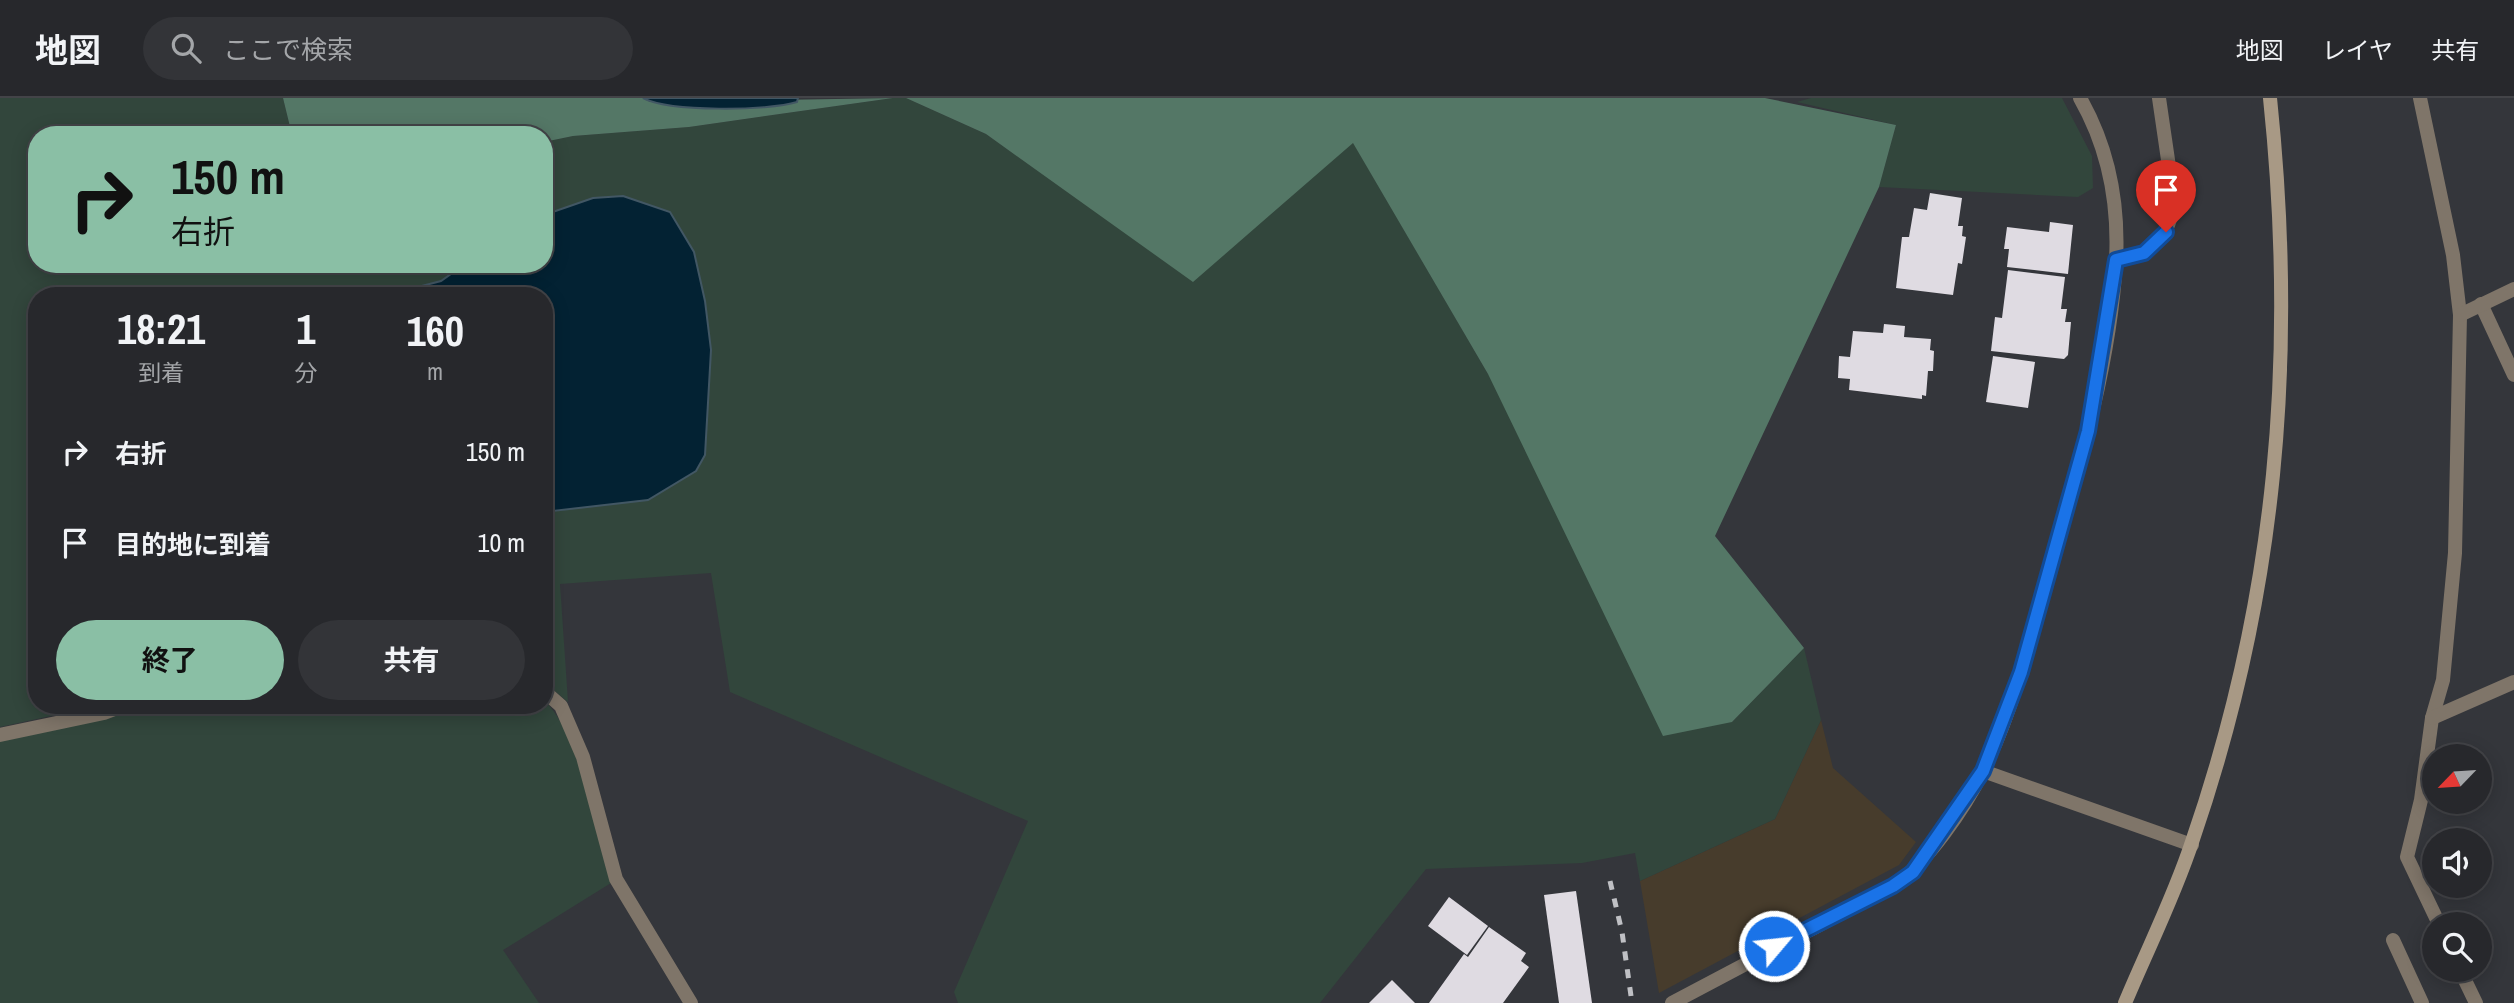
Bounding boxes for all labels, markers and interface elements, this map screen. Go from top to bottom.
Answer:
search box [143,17,633,80]
text: 地図 [35,28,101,72]
icon: search [167,29,205,67]
text: ここで検索 [223,32,353,67]
text: 地図 [2236,34,2284,66]
text: レイヤ [2322,34,2393,66]
text: 共有 [2431,34,2479,66]
text: 150 m [171,143,285,209]
icon: right [56,154,147,245]
pin [2136,160,2196,232]
icon: arrive [2147,171,2185,209]
text: 右折 [171,210,235,253]
text: 18:21 [117,301,205,357]
text: 1 [296,301,315,357]
text: 160 [406,303,464,359]
text: m [427,356,443,387]
text: 到着 [138,357,184,388]
text: 分 [294,357,317,388]
icon: right [56,433,94,471]
text: 150 m [466,434,525,469]
text: 右折 [115,436,167,471]
icon: arrive [56,524,94,562]
text: 10 m [478,525,525,560]
text: 目的地に到着 [115,527,271,562]
button: 終了 [56,620,284,700]
button: 共有 [298,620,525,700]
north arrow [2422,744,2492,814]
map controls [2422,744,2492,982]
button: sound [2422,828,2492,898]
position arrow [1737,909,1811,983]
button: search [2422,912,2492,982]

